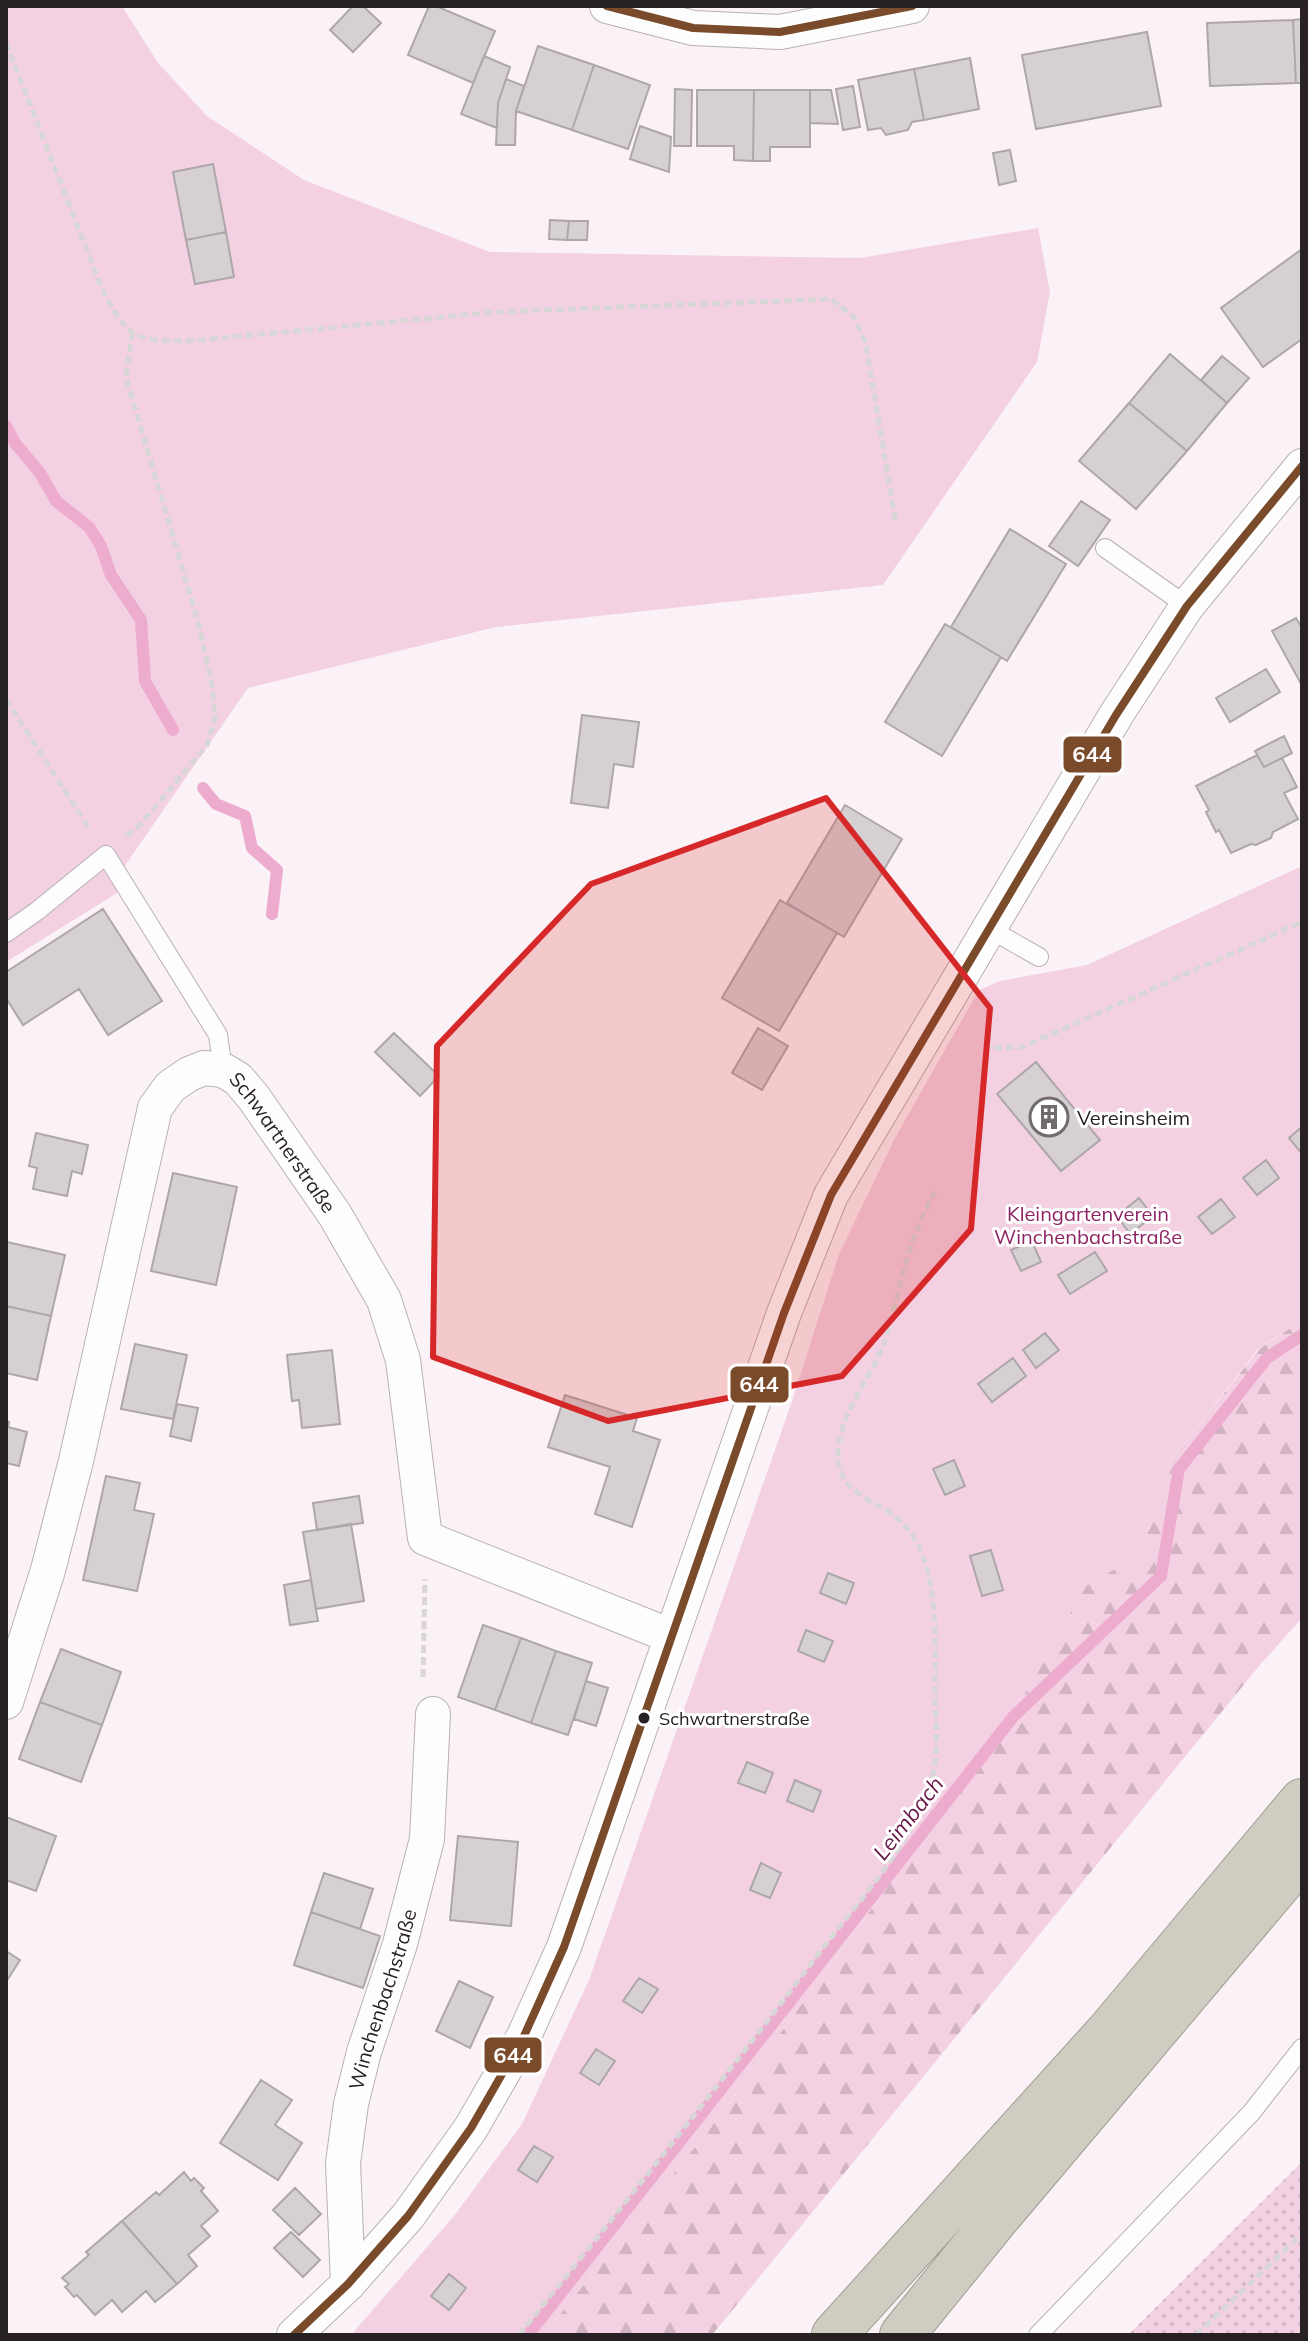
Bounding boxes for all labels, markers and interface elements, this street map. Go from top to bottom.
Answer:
line badge: 644 [1062,735,1123,774]
text: 644 [1072,740,1112,768]
street label: Schwartnerstraße [225,1066,342,1217]
building icon: Vereinsheim [1028,1096,1070,1138]
place label: Vereinsheim [1077,1105,1190,1130]
park label: Kleingartenverein Winchenbachstraße [994,1201,1182,1249]
line badge: 644 [729,1365,790,1404]
text: 644 [739,1370,779,1398]
place label: Schwartnerstraße [659,1707,810,1730]
marker: Schwartnerstraße [636,1710,652,1726]
water label: Leimbach [867,1771,949,1865]
street label: Winchenbachstraße [343,1906,421,2092]
line badge: 644 [483,2036,543,2074]
text: 644 [493,2041,533,2069]

